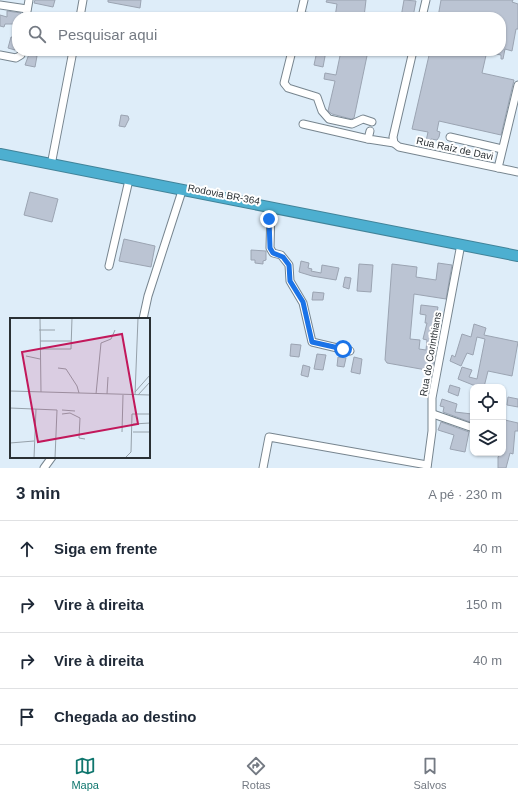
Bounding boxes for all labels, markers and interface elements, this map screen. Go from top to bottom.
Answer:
search box [12,12,506,56]
icon: search [26,23,48,45]
text: Pesquisar aqui [58,26,157,43]
street label: Rua Raíz de Davi [415,135,494,162]
street label: Rodovia BR-364 [187,182,261,207]
route end [260,210,278,228]
street label: Rua do Corinthians [418,311,443,397]
inset map [10,318,150,458]
route start [334,340,352,358]
map controls [470,384,506,456]
button: locate [470,384,506,420]
button: layers [470,420,506,456]
text: 3 min [16,484,60,503]
text: A pé · 230 m [428,487,502,502]
icon: ahead [16,538,38,560]
text: Siga em frente [54,540,157,557]
text: 40 m [473,541,502,556]
icon: right [16,594,38,616]
text: Vire à direita [54,596,144,613]
text: 150 m [466,597,502,612]
icon: right [16,650,38,672]
text: Vire à direita [54,652,144,669]
text: 40 m [473,653,502,668]
icon: arrive [16,706,38,728]
text: Chegada ao destino [54,708,197,725]
tab: Mapa [71,755,99,791]
tab: Rotas [242,755,271,791]
tab: Salvos [414,755,447,791]

